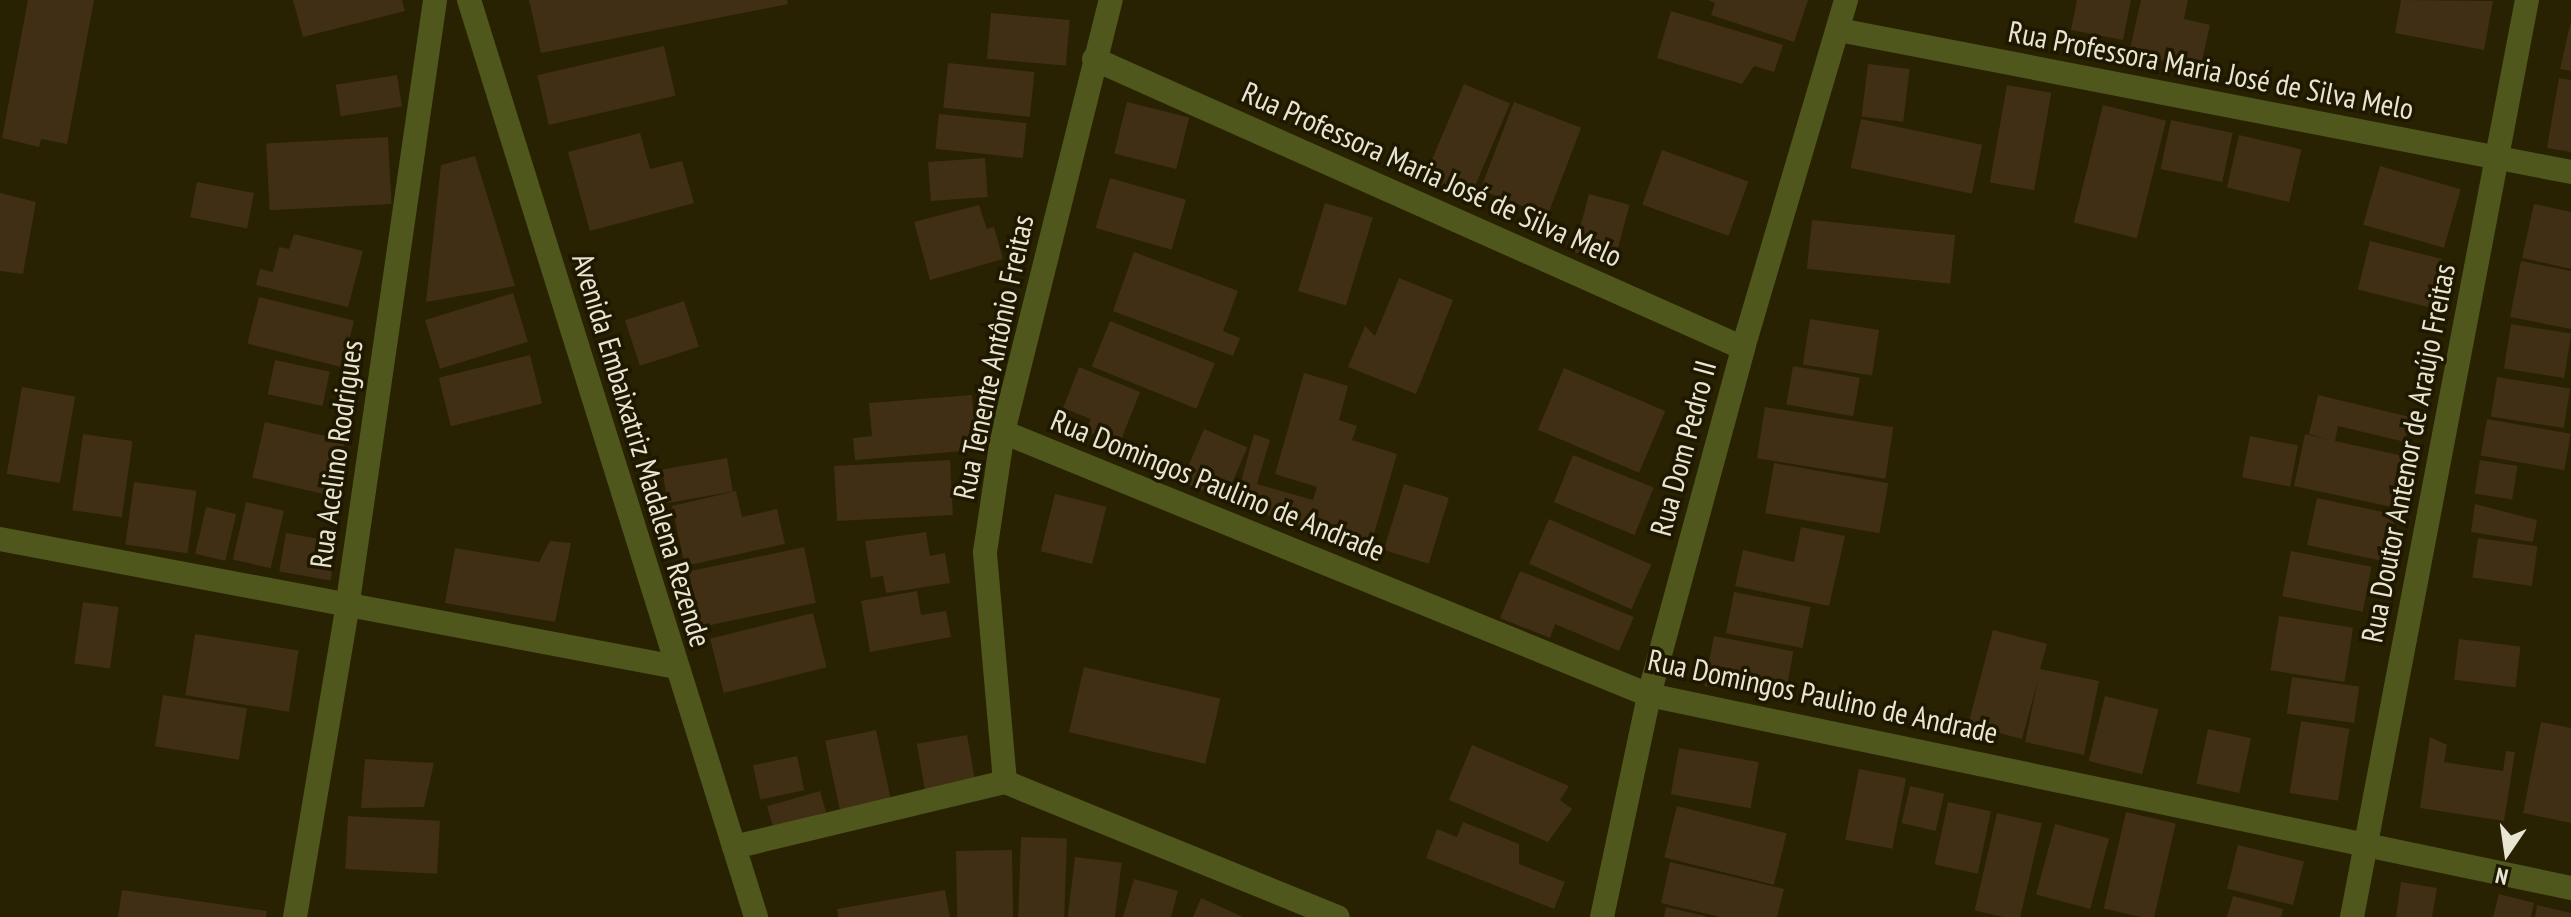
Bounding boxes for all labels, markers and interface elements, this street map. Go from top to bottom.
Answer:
street label: Rua Professora Maria José de Silva Melo [2005,13,2417,127]
street label: Rua Professora Maria José de Silva Melo [1237,74,1627,274]
street label: Rua Tenente Antônio Freitas [945,211,1041,503]
street label: Avenida Embaixatriz Madalena Rezende [565,248,719,652]
street label: Rua Doutor Antenor de Araújo Freitas [2353,260,2463,646]
street label: Rua Acelino Rodrigues [302,337,370,571]
street label: Rua Dom Pedro II [1642,356,1724,540]
street label: Rua Domingos Paulino de Andrade [1046,401,1390,569]
street label: Rua Domingos Paulino de Andrade [1644,641,2002,751]
north arrow [2467,813,2547,893]
text: N [2493,861,2511,891]

